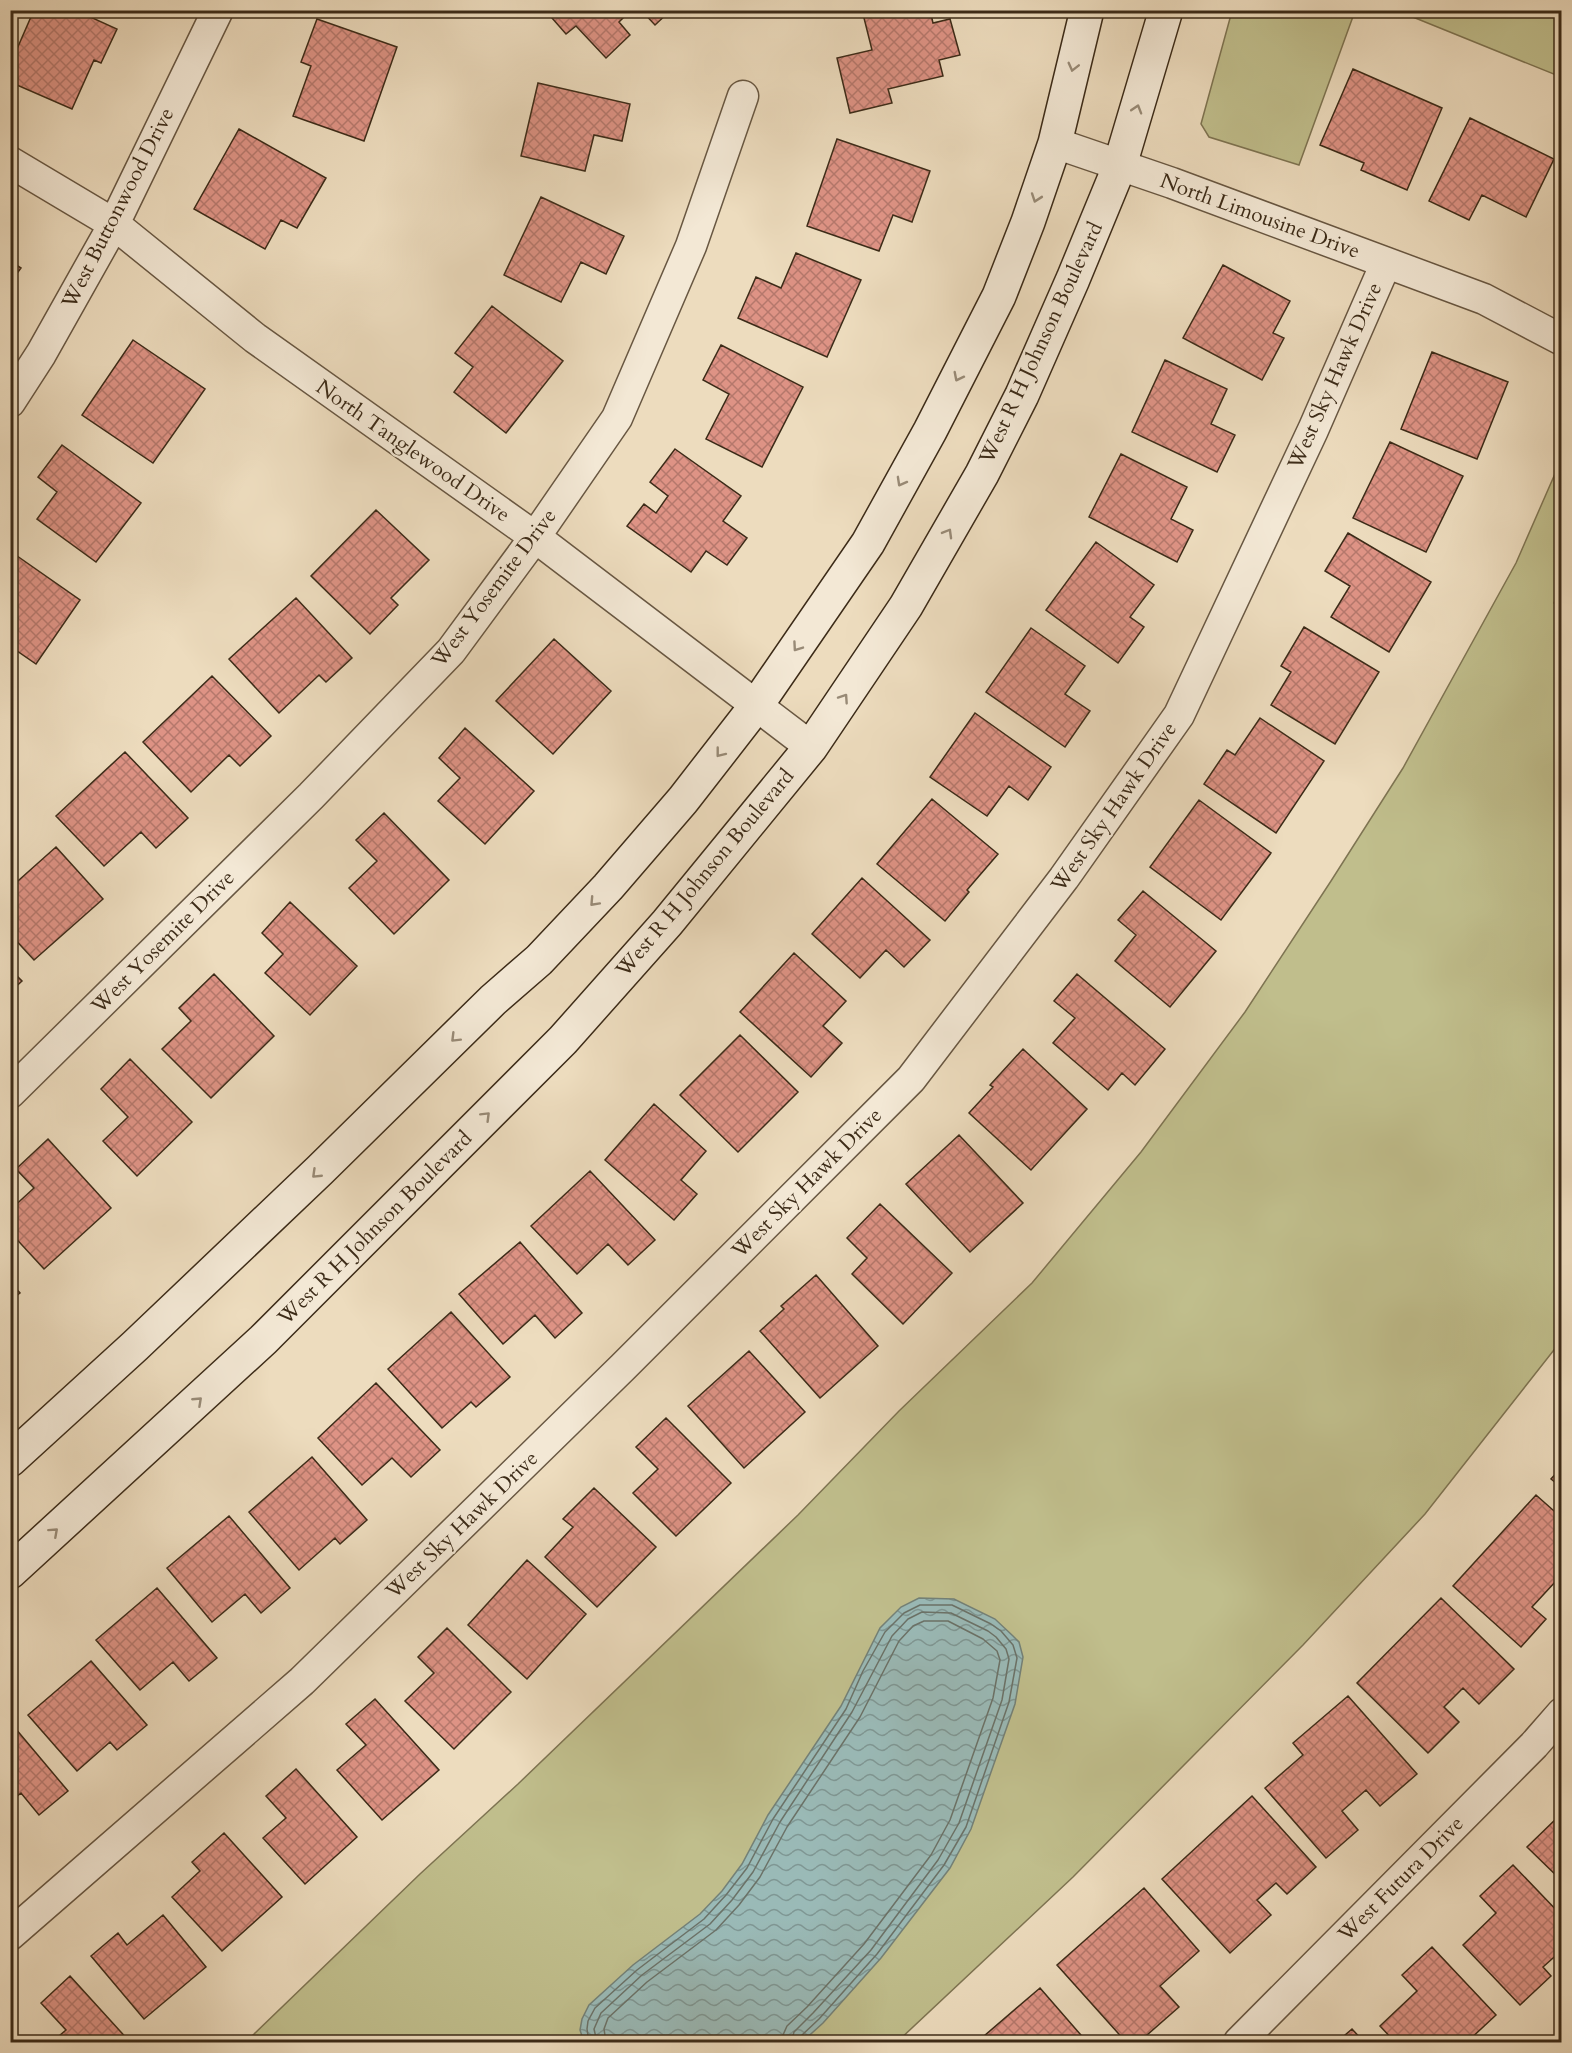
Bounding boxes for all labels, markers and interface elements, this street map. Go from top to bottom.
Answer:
one-way arrow [1068,62,1081,72]
street label: West Buttonwood Drive [54,103,181,314]
one-way arrow [1130,104,1142,115]
street label: North Limousine Drive [1156,166,1364,266]
one-way arrow [1030,192,1043,203]
street label: West R H Johnson Boulevard [972,217,1110,470]
street label: West Sky Hawk Drive [1280,278,1389,475]
one-way arrow [953,370,965,381]
street label: North Tanglewood Drive [310,373,516,529]
one-way arrow [897,476,908,487]
street label: West Yosemite Drive [424,503,563,674]
one-way arrow [940,529,952,539]
one-way arrow [793,641,804,652]
one-way arrow [837,694,848,705]
street label: West Sky Hawk Drive [1044,716,1184,899]
one-way arrow [716,746,727,757]
street label: West R H Johnson Boulevard [608,763,801,984]
street label: West Yosemite Drive [84,864,241,1021]
one-way arrow [591,894,602,905]
one-way arrow [451,1030,462,1041]
street label: West Sky Hawk Drive [725,1101,889,1265]
one-way arrow [479,1113,490,1123]
street label: West R H Johnson Boulevard [271,1124,479,1332]
one-way arrow [312,1167,322,1178]
one-way arrow [191,1397,201,1408]
street label: West Sky Hawk Drive [379,1445,545,1606]
one-way arrow [47,1528,57,1539]
street label: West Futura Drive [1331,1810,1470,1949]

